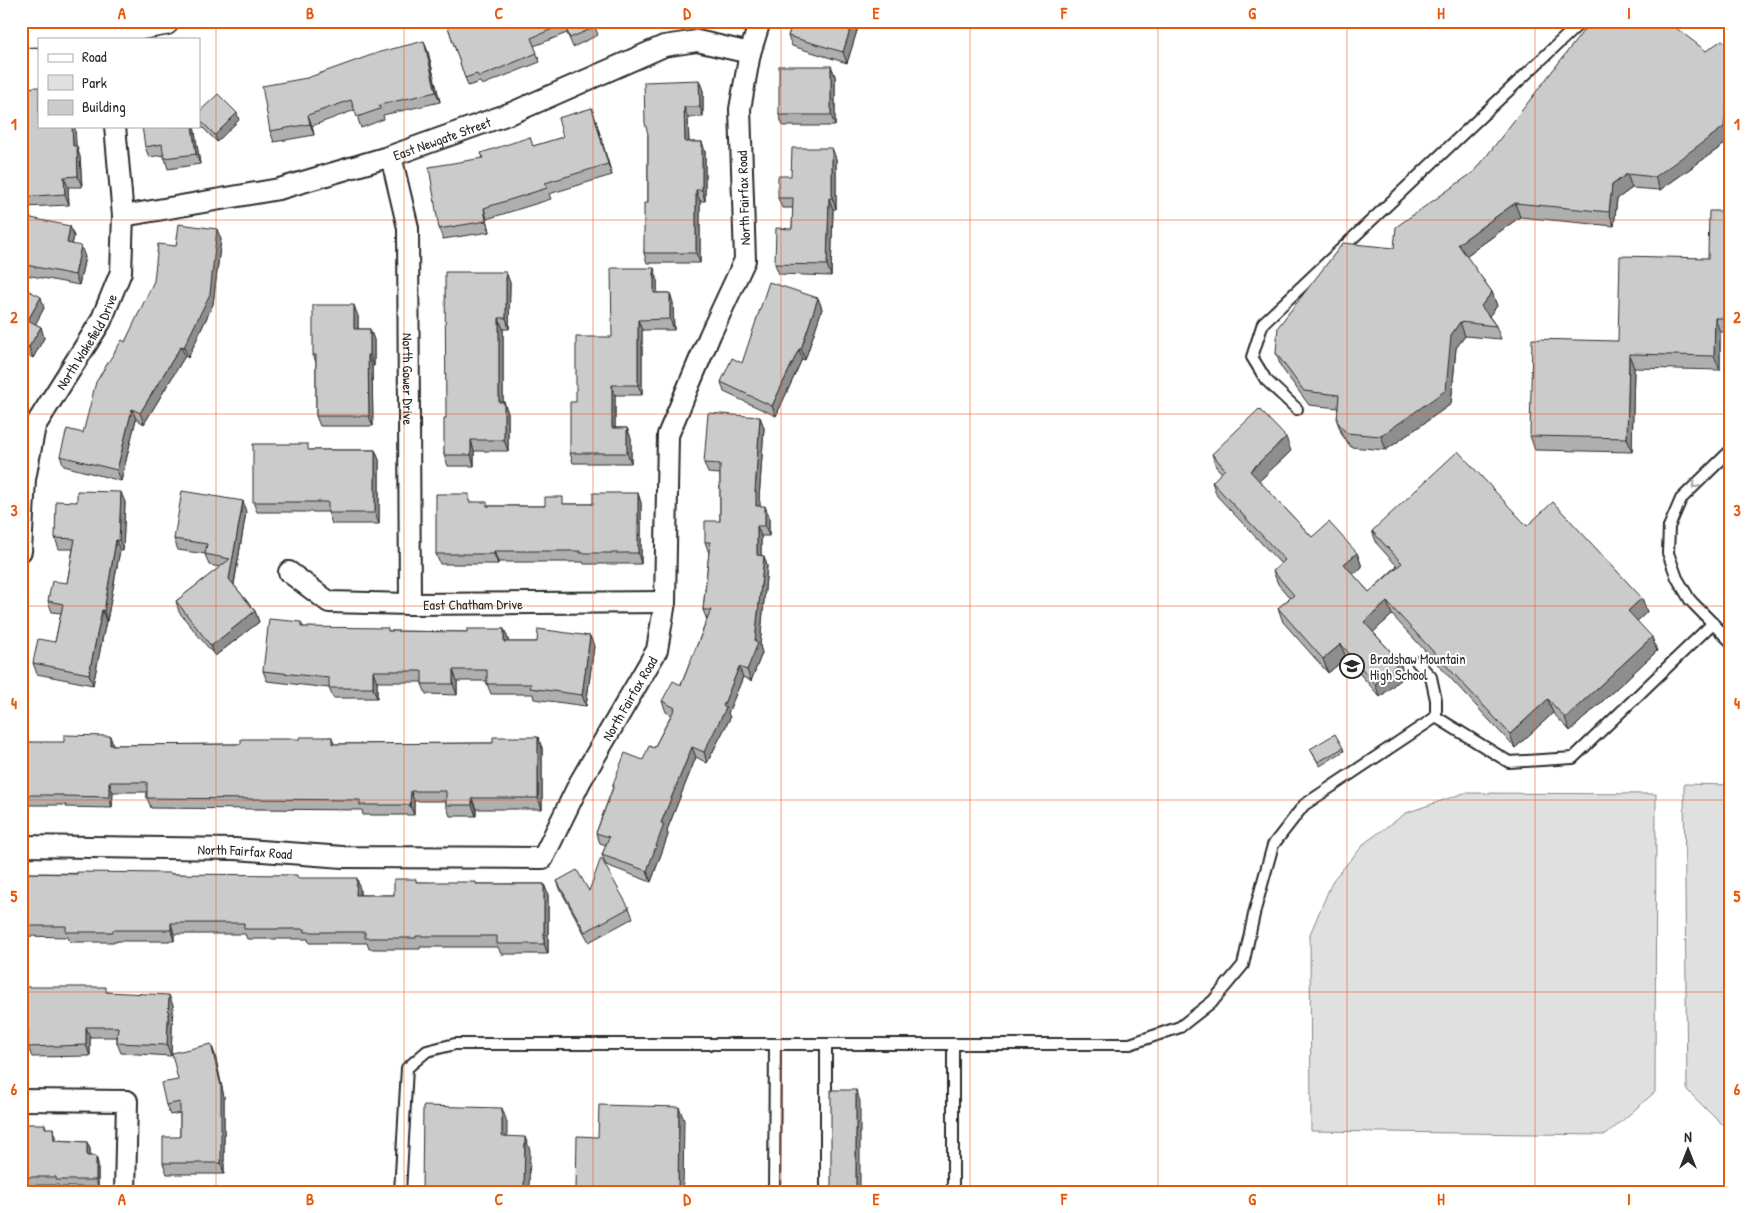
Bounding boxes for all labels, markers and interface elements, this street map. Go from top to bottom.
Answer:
text: A [118,2,126,24]
text: B [306,2,314,24]
text: C [495,2,504,24]
text: D [683,2,691,24]
text: E [872,2,880,24]
text: F [1060,2,1068,24]
text: G [1248,2,1256,24]
text: H [1437,2,1445,24]
text: I [1627,2,1631,24]
legend [38,38,200,128]
text: Road [82,46,107,67]
text: Park [82,72,107,93]
text: Building [82,96,126,117]
street label: East Newgate Street [390,112,493,164]
text: 1 [11,113,17,135]
text: 1 [1734,113,1740,135]
street label: North Fairfax Road [732,150,754,246]
street label: North Wakefield Drive [51,290,121,393]
text: 2 [10,306,18,328]
text: 2 [1733,306,1741,328]
street label: North Gower Drive [399,333,419,425]
one-way arrow [1692,479,1701,488]
text: 3 [10,499,18,521]
text: 3 [1733,499,1741,521]
street label: East Chatham Drive [423,594,523,613]
place label: Bradshaw Mountain High School [1370,649,1466,685]
street label: North Fairfax Road [597,652,661,744]
school or university icon: Bradshaw Mountain High School [1339,653,1365,679]
text: 4 [11,692,17,714]
text: 4 [1734,692,1740,714]
street label: North Fairfax Road [197,839,293,863]
text: 5 [11,885,18,907]
text: 5 [1734,885,1741,907]
text: 6 [11,1078,18,1100]
text: 6 [1734,1078,1741,1100]
north arrow [1664,1126,1714,1176]
text: N [1684,1127,1692,1146]
text: A [118,1188,126,1210]
text: B [306,1188,314,1210]
text: C [495,1188,504,1210]
text: D [683,1188,691,1210]
text: E [872,1188,880,1210]
text: F [1060,1188,1068,1210]
text: G [1248,1188,1256,1210]
text: H [1437,1188,1445,1210]
text: I [1627,1188,1631,1210]

